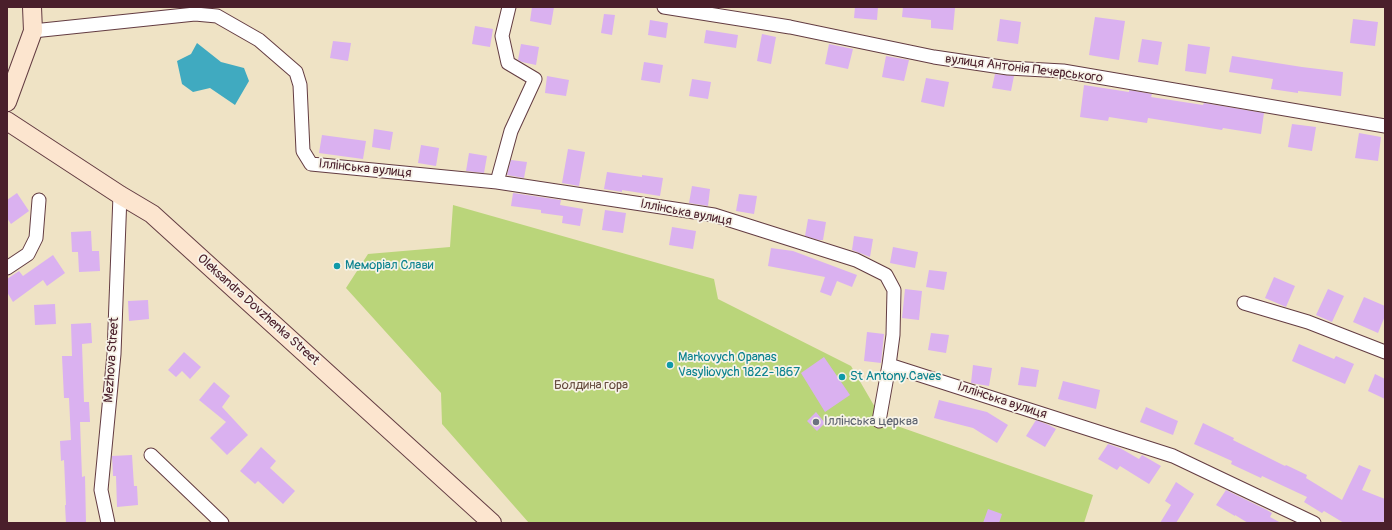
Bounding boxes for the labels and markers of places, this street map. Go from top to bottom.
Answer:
place label: Меморіал Слави [345,258,434,274]
marker: Меморіал Слави [332,261,342,271]
place label: Markovych Opanas Vasyliovych 1822-1867 [678,350,800,381]
marker: Markovych Opanas Vasyliovych 1822-1867 [665,360,675,370]
place label: St Antony Caves [850,369,941,385]
marker: St Antony Caves [837,372,847,382]
place label: Іллінська церква [824,414,918,430]
marker: Іллінська церква [811,417,821,427]

